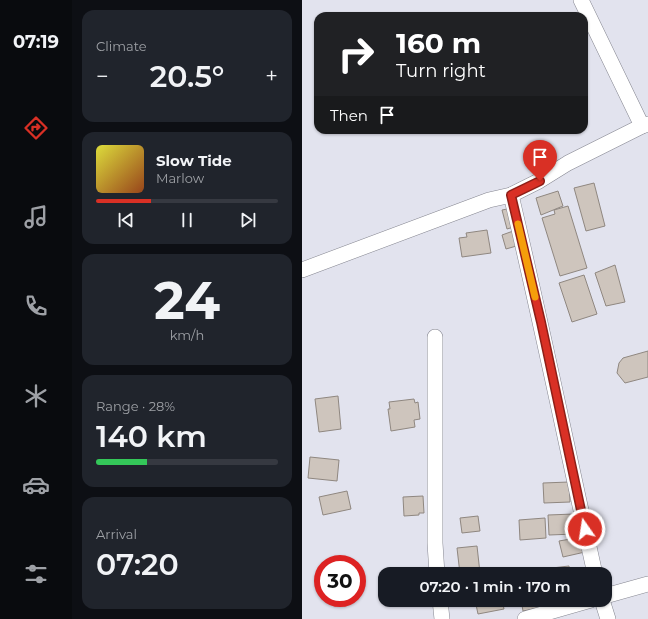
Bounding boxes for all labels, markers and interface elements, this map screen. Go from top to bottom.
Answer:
text: 160 m [396,26,481,60]
icon: right [330,28,382,80]
text: 07:19 [13,31,59,53]
text: Climate [96,38,147,54]
text: 20.5° [150,58,224,95]
text: Turn right [396,60,486,82]
text: − [96,63,109,90]
text: + [265,63,278,90]
icon: arrive [376,104,398,126]
text: Then [330,106,368,125]
icon: directions [22,114,50,142]
pin [523,140,557,181]
icon: arrive [529,146,551,168]
text: Slow Tide [156,151,232,170]
text: Marlow [156,170,204,186]
icon: music [22,203,50,231]
icon: previous [115,209,137,231]
icon: pause [176,209,198,231]
icon: next [237,209,259,231]
text: 24 [154,269,220,332]
icon: phone [22,292,50,320]
text: km/h [170,327,204,343]
icon: climate [22,382,50,410]
text: Range · 28% [96,398,175,414]
text: 140 km [96,418,207,455]
icon: car [22,471,50,499]
position arrow [564,508,606,550]
text: Arrival [96,526,137,542]
text: 07:20 [96,546,179,583]
speed limit sign: 30 [314,555,366,607]
icon: filters [22,560,50,588]
text: 07:20 · 1 min · 170 m [419,577,571,596]

